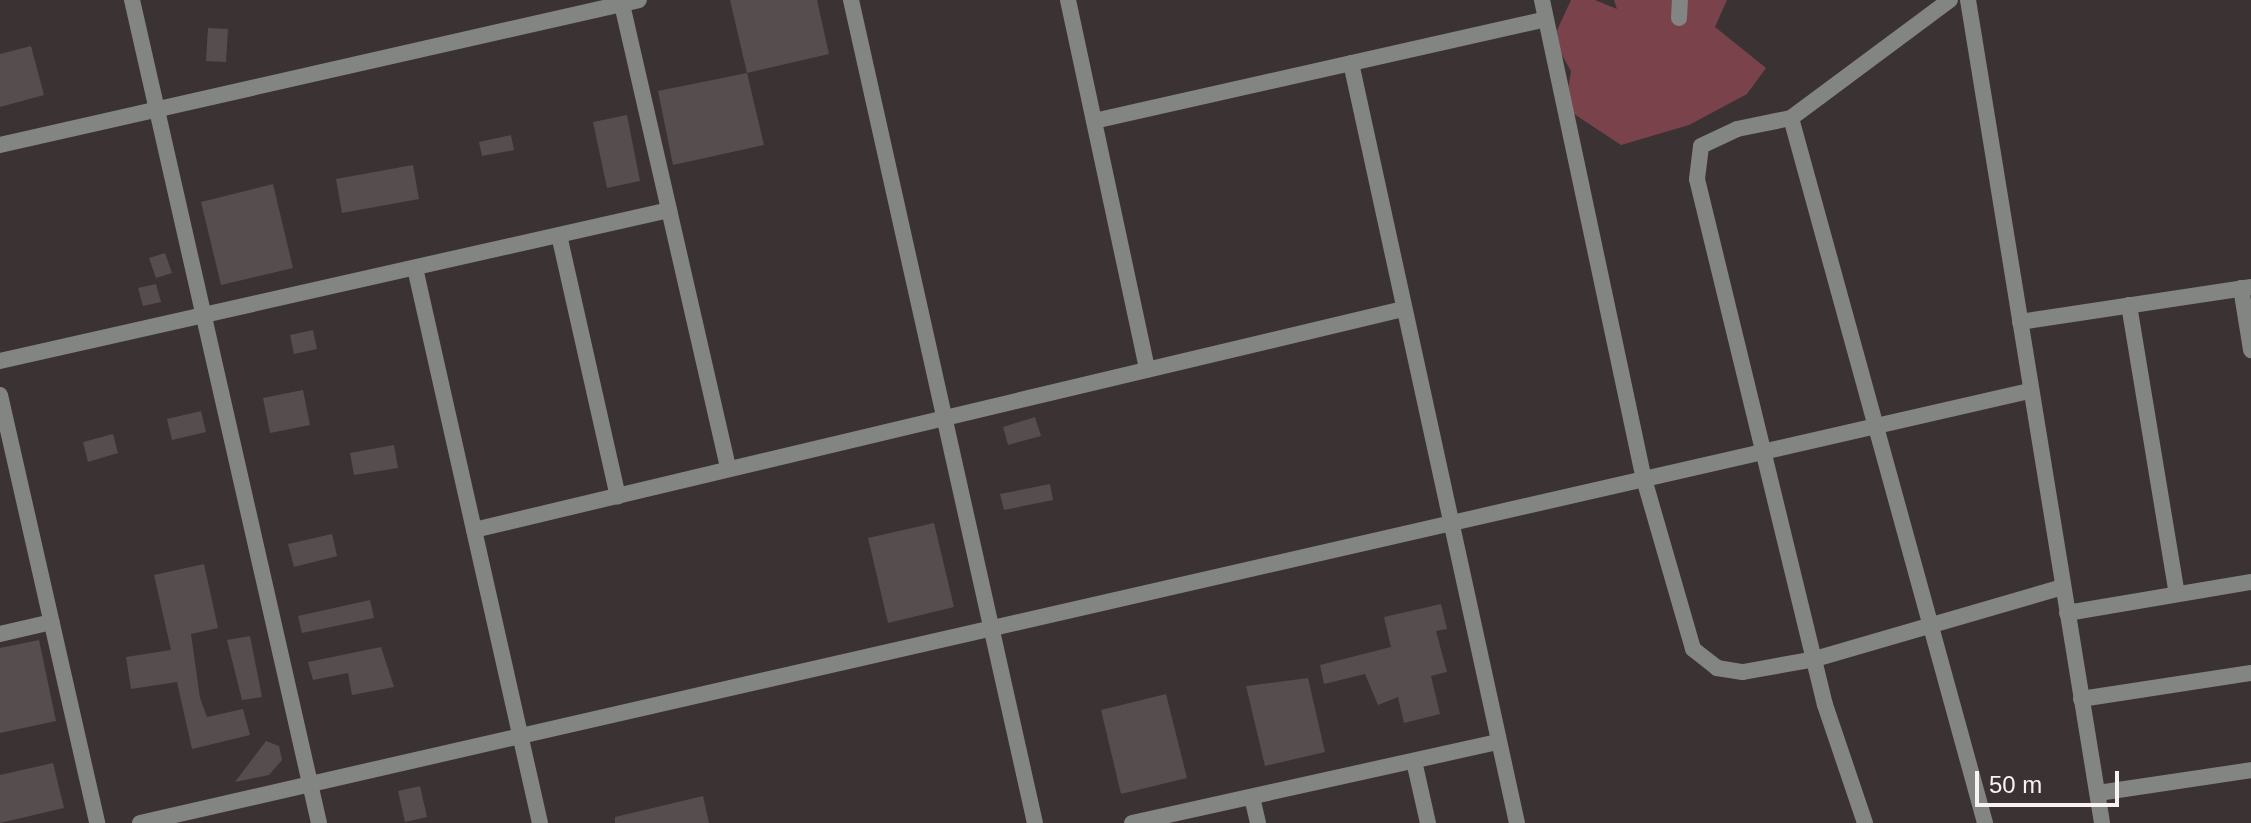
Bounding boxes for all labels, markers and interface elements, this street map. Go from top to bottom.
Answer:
scale bar [1979,755,2123,805]
text: 50 m [1989,771,2042,798]

